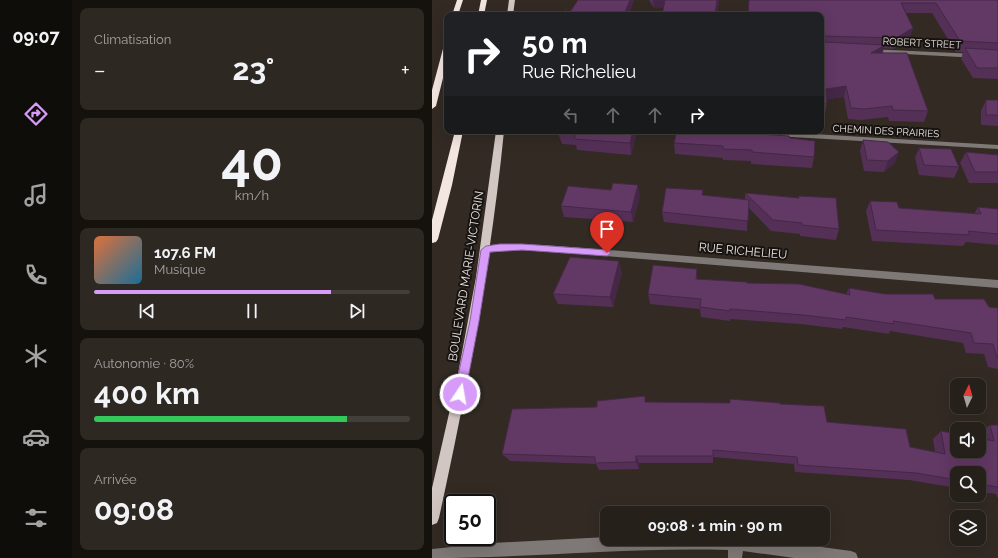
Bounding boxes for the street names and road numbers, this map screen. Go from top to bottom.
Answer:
street label: ROBERT STREET [882,35,962,51]
street label: CHEMIN DES PRAIRIES [832,123,940,139]
street label: BOULEVARD MARIE-VICTORIN [446,190,486,362]
street label: RUE RICHELIEU [698,240,788,262]

